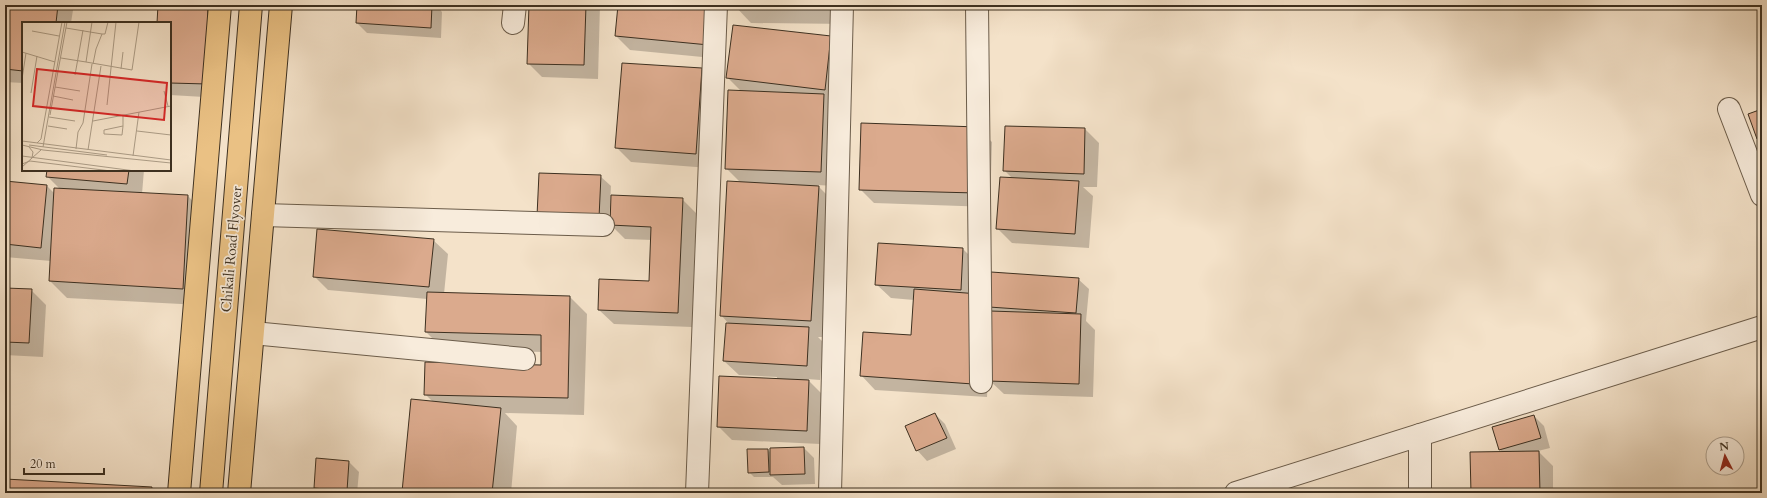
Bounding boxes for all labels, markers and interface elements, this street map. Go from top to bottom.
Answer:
inset map [22,22,171,171]
street label: Chikali Road Flyover [217,184,247,313]
north arrow [1705,436,1745,476]
text: N [1718,439,1730,455]
scale bar [24,450,104,476]
text: 20 m [30,456,57,472]

